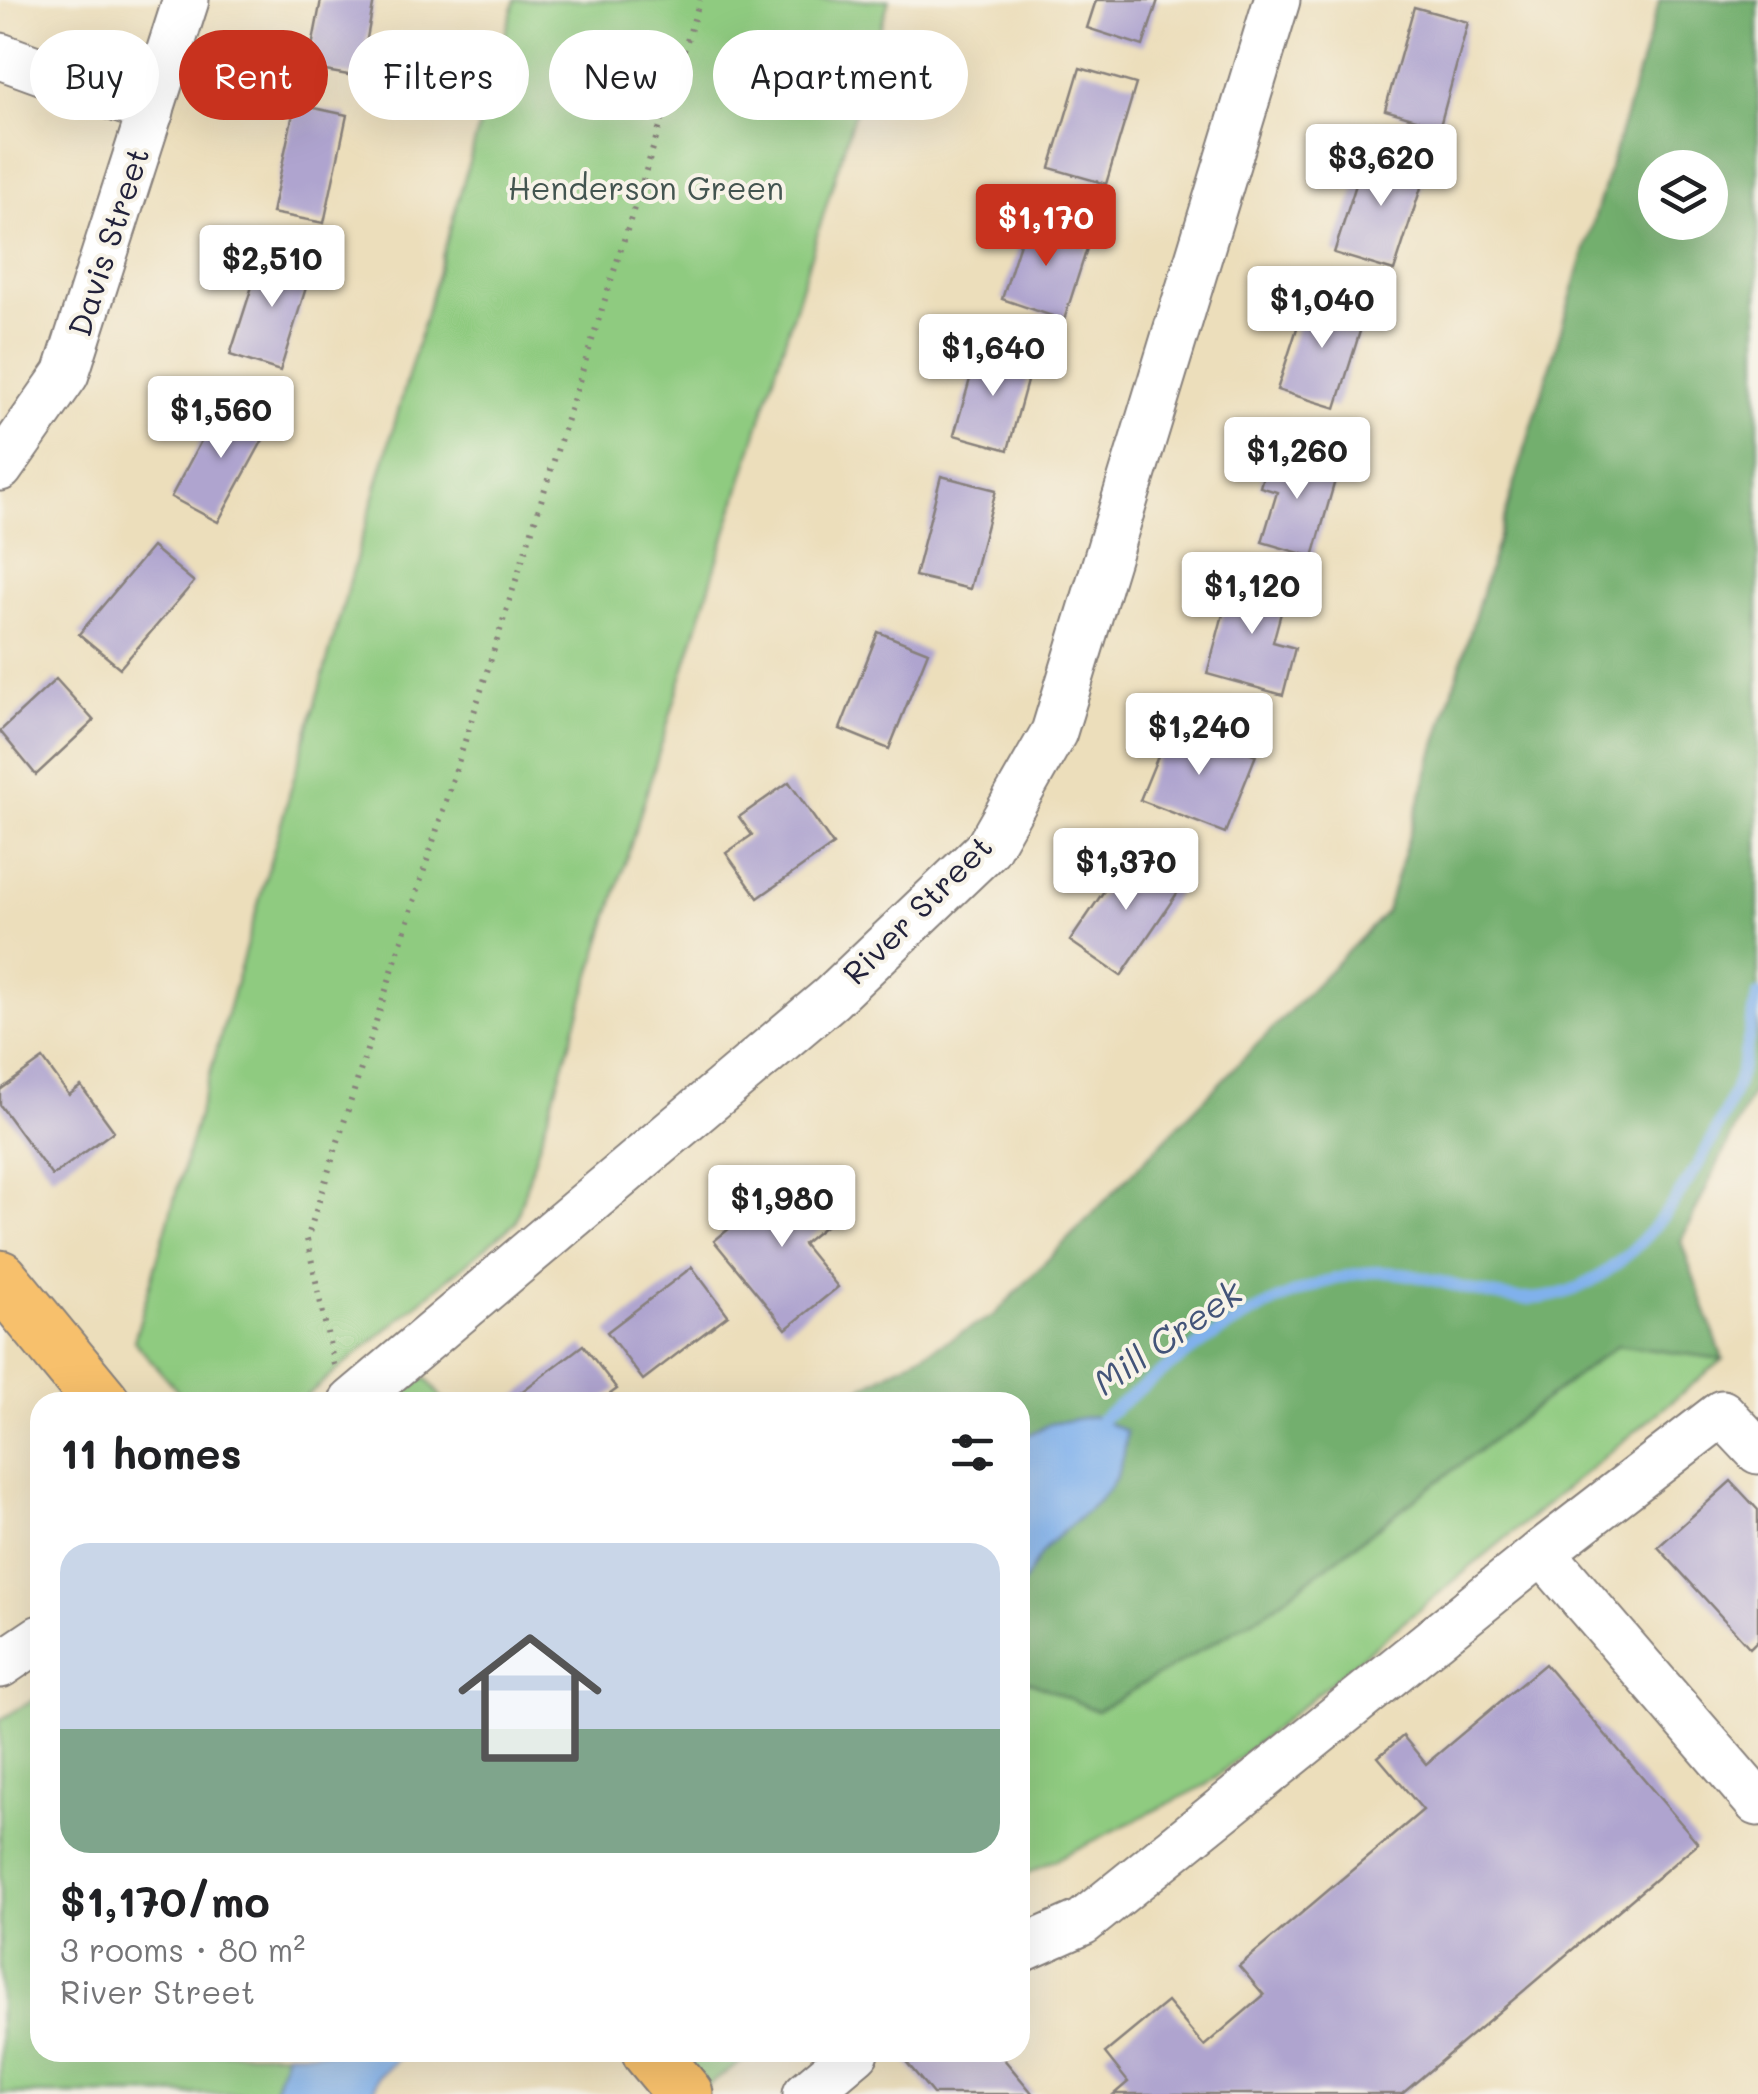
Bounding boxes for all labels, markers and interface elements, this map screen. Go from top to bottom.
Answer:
chip: Buy [30,30,159,120]
chip: Rent [179,30,328,120]
chip: Filters [348,30,529,120]
chip: New [549,30,693,120]
chip: Apartment [713,30,968,120]
pin: $3,620 [1300,124,1462,209]
text: $3,620 [1328,135,1434,177]
street label: Davis Street [57,142,157,341]
map controls [1638,150,1728,240]
button: layers [1638,150,1728,240]
park label: Henderson Green [508,166,784,208]
pin: $1,170 [965,184,1127,269]
text: $1,170 [998,195,1094,237]
pin: $2,510 [191,225,353,310]
text: $2,510 [222,236,322,278]
pin: $1,040 [1241,266,1403,351]
text: $1,040 [1269,277,1375,319]
pin: $1,640 [912,314,1074,399]
text: $1,640 [941,325,1045,367]
pin: $1,560 [140,376,302,461]
text: $1,560 [170,387,272,429]
pin: $1,260 [1216,417,1378,502]
text: $1,260 [1246,428,1348,470]
pin: $1,120 [1171,552,1333,637]
text: $1,120 [1204,563,1300,605]
pin: $1,240 [1118,693,1280,778]
text: $1,240 [1148,704,1250,746]
street label: River Street [833,825,1000,992]
pin: $1,370 [1045,828,1207,913]
text: $1,370 [1075,839,1177,881]
pin: $1,980 [701,1165,863,1250]
text: $1,980 [730,1176,834,1218]
water label: Mill Creek [1083,1267,1252,1404]
text: 11 homes [60,1425,242,1480]
icon: filters [945,1425,1000,1480]
icon: home [440,1608,620,1788]
text: $1,170/mo [60,1873,270,1928]
text: 3 rooms · 80 m² [60,1928,305,1970]
text: River Street [60,1970,255,2012]

